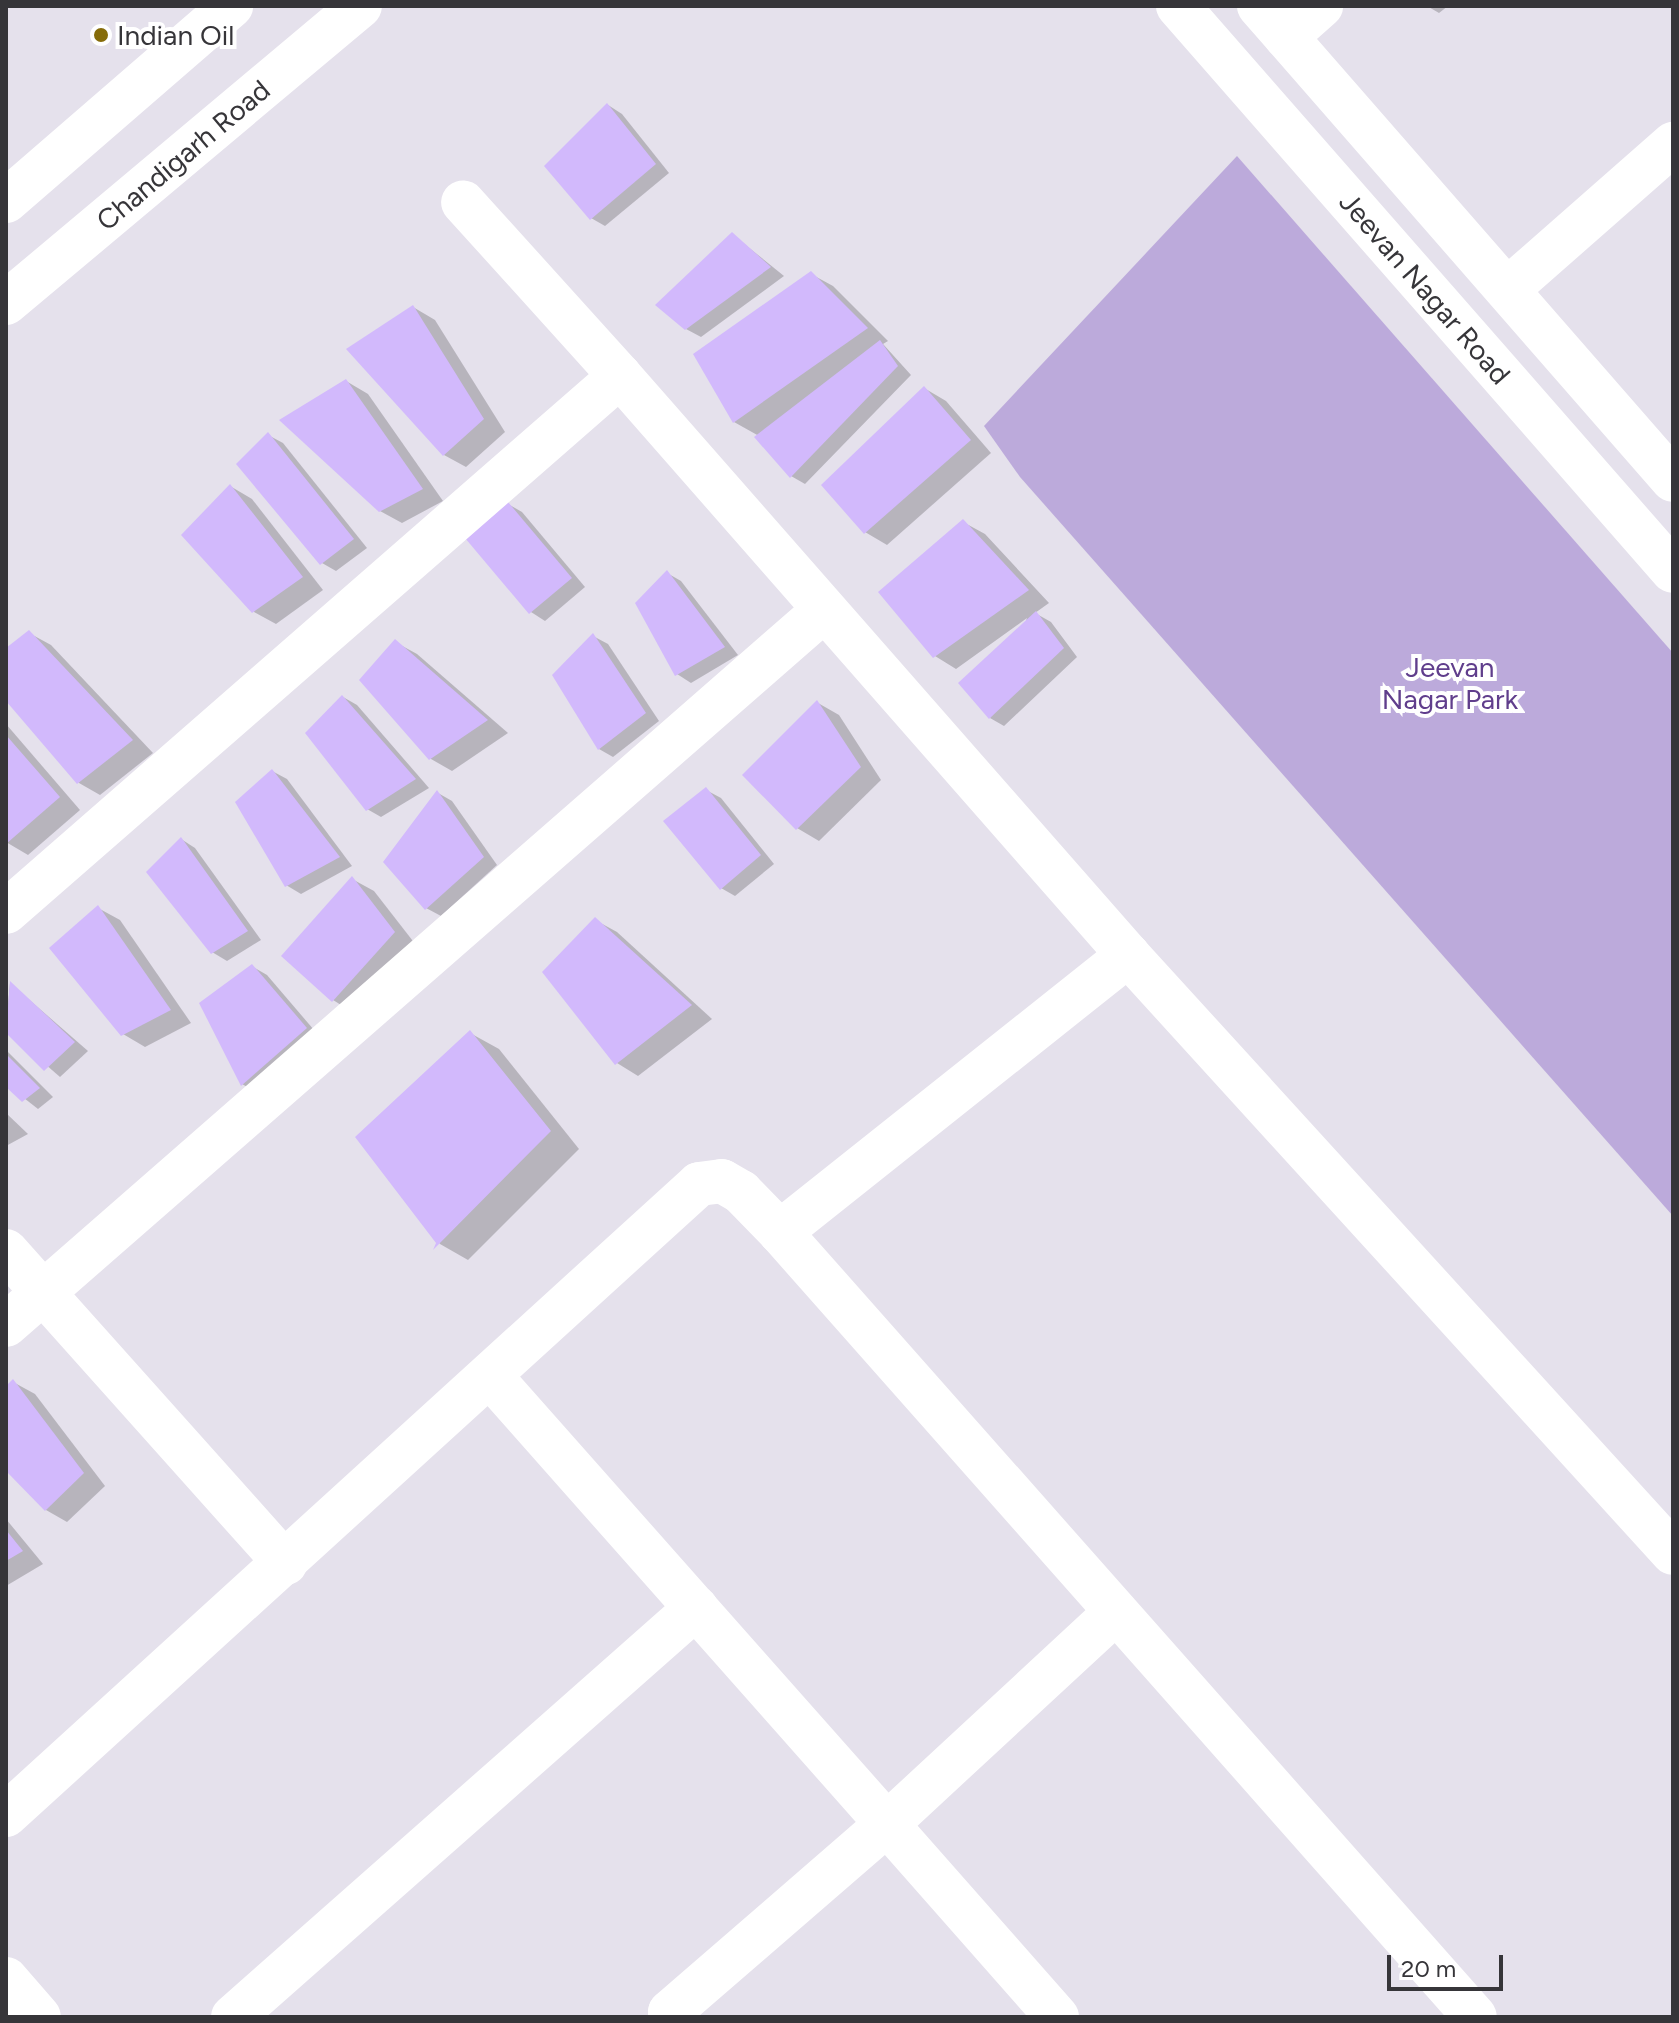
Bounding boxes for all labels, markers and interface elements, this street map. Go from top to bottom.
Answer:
place label: Indian Oil [117,18,234,52]
marker: Indian Oil [92,26,110,44]
street label: Chandigarh Road [90,73,276,237]
street label: Jeevan Nagar Road [1333,185,1517,391]
park label: Jeevan Nagar Park [1382,650,1518,716]
scale bar [1391,1939,1507,1989]
text: 20 m [1401,1954,1456,1983]

